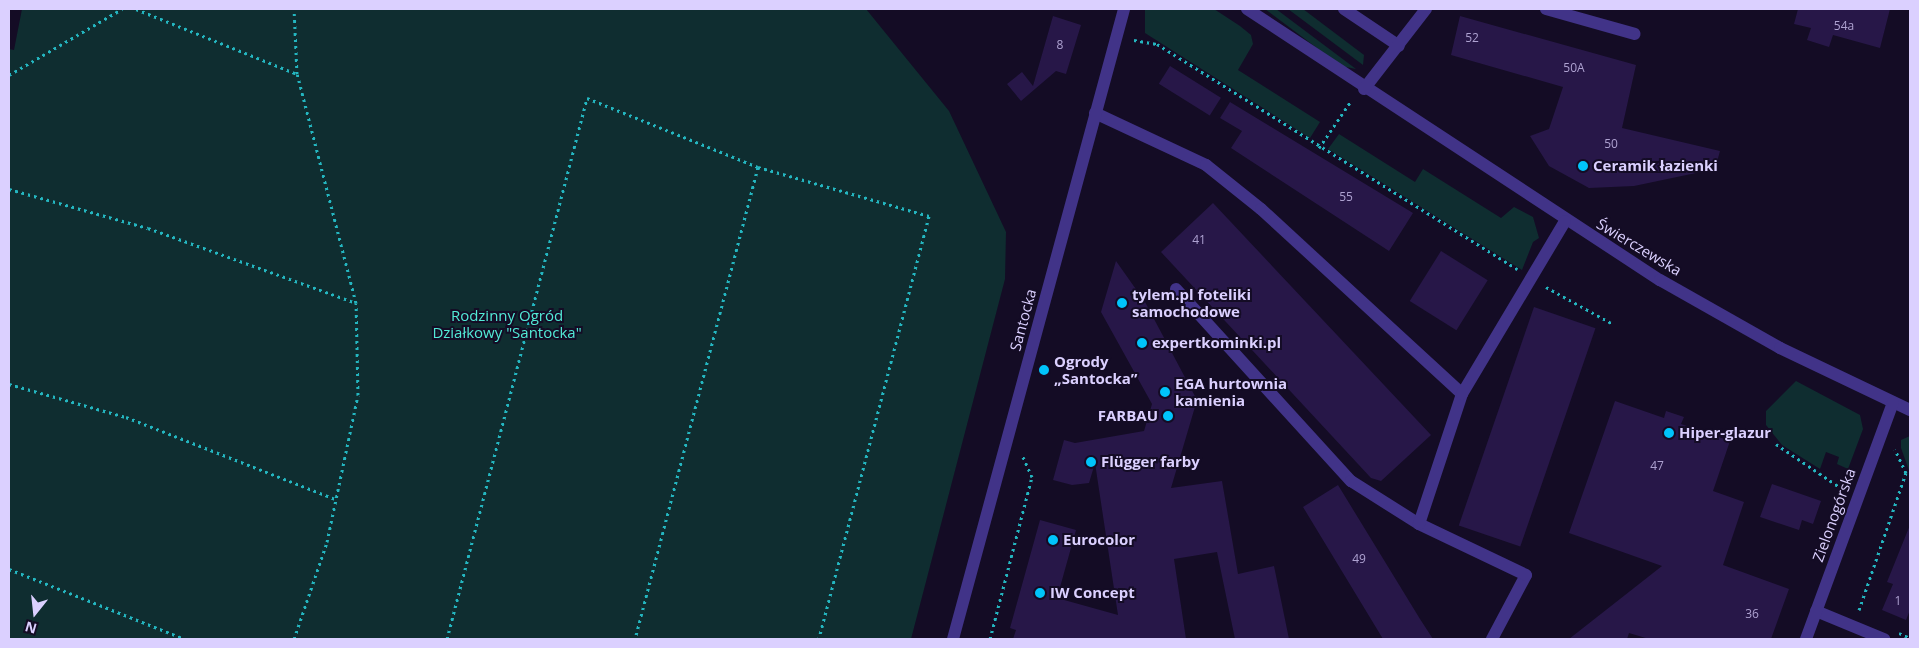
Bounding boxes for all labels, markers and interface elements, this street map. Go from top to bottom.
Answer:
house number: 54a [1834,19,1854,33]
house number: 52 [1465,31,1479,45]
house number: 8 [1057,38,1063,52]
house number: 50A [1563,61,1585,75]
house number: 50 [1604,137,1618,151]
place label: Ceramik łazienki [1593,157,1718,175]
marker: Ceramik łazienki [1577,160,1589,172]
house number: 55 [1339,190,1353,204]
street label: Świerczewska [1593,215,1685,279]
house number: 41 [1192,233,1206,247]
place label: tylem.pl foteliki samochodowe [1132,285,1251,320]
street label: Santocka [1006,287,1040,353]
marker: tylem.pl foteliki samochodowe [1116,297,1128,309]
park label: Rodzinny Ogród Działkowy "Santocka" [432,306,582,341]
place label: expertkominki.pl [1152,334,1281,352]
marker: expertkominki.pl [1136,337,1148,349]
place label: Ogrody „Santocka” [1054,352,1137,387]
marker: Ogrody „Santocka” [1038,364,1050,376]
place label: EGA hurtownia kamienia [1175,374,1287,409]
marker: EGA hurtownia kamienia [1159,386,1171,398]
place label: FARBAU [1098,407,1158,425]
marker: FARBAU [1162,410,1174,422]
place label: Hiper-glazur [1679,424,1771,442]
marker: Hiper-glazur [1663,427,1675,439]
place label: Flügger farby [1101,453,1200,471]
marker: Flügger farby [1085,456,1097,468]
house number: 47 [1650,459,1664,473]
street label: Zielonogórska [1809,466,1859,564]
place label: Eurocolor [1063,531,1135,549]
marker: Eurocolor [1047,534,1059,546]
house number: 49 [1352,552,1366,566]
place label: IW Concept [1050,584,1135,602]
marker: IW Concept [1034,587,1046,599]
north arrow [10,588,60,638]
house number: 1 [1895,594,1901,608]
house number: 36 [1745,607,1759,621]
text: N [23,617,39,639]

